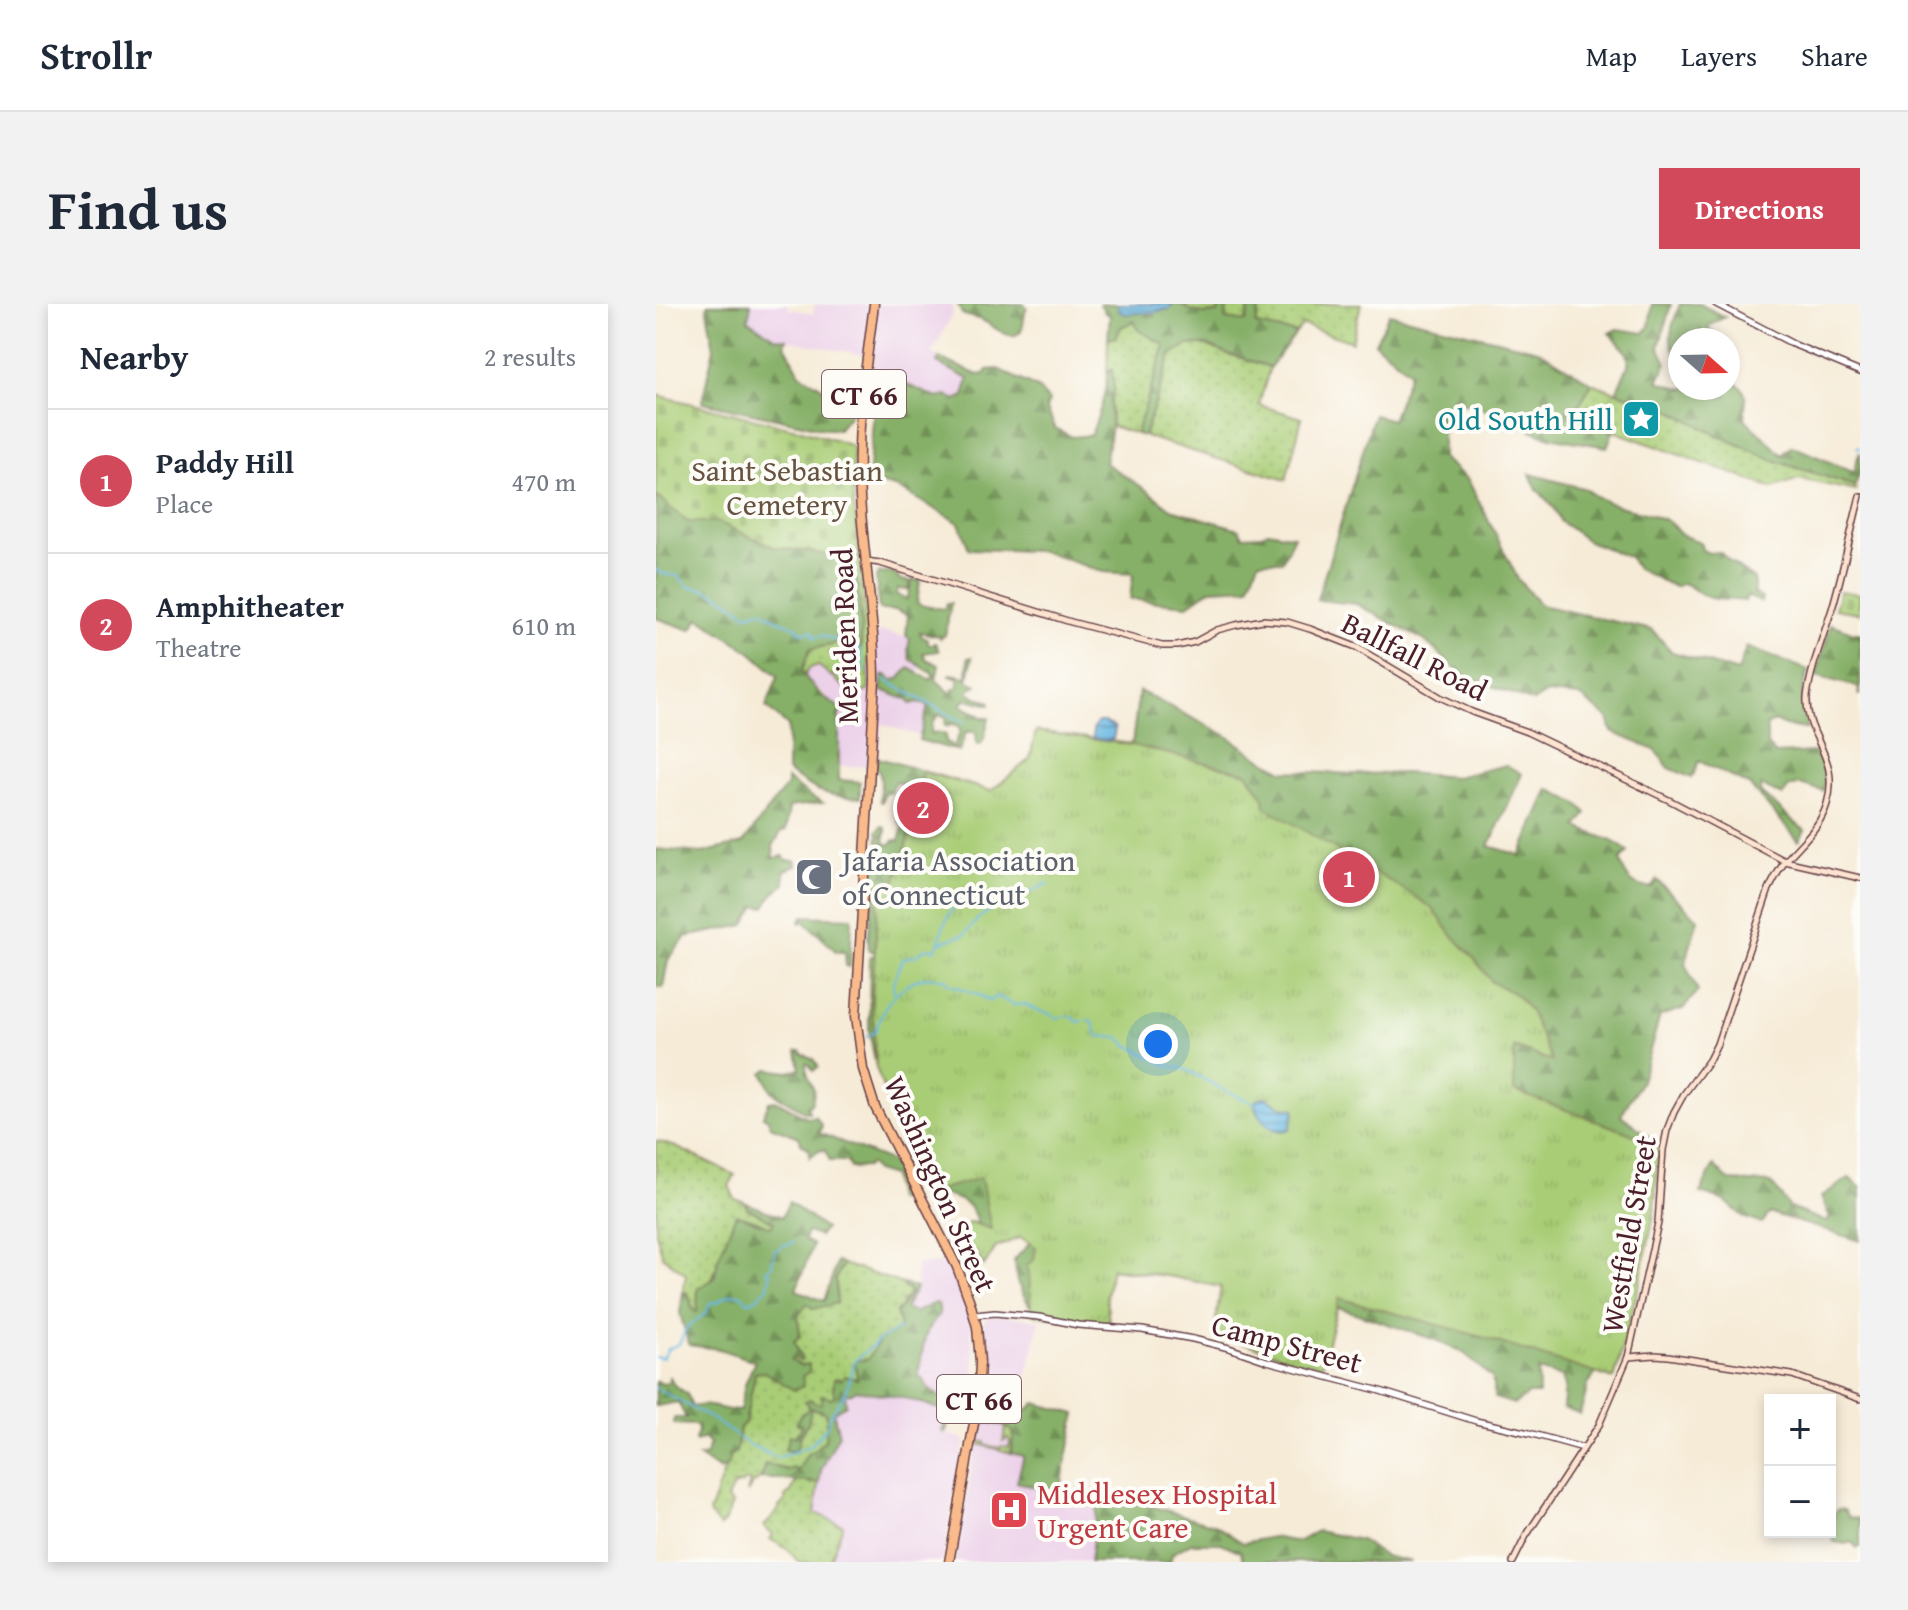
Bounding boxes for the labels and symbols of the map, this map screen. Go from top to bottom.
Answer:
north arrow [1668,328,1740,400]
road number: CT 66 [822,370,906,418]
place label: Old South Hill [1438,397,1613,441]
place icon: Old South Hill [1620,398,1662,440]
park label: Saint Sebastian Cemetery [691,448,883,526]
street label: Meriden Road [819,547,869,725]
street label: Ballfall Road [1335,601,1495,711]
pin: 2 [897,778,949,838]
place label: Jafaria Association of Connecticut [838,838,1076,916]
pin: 1 [1323,847,1375,907]
mosque icon: Jafaria Association of Connecticut [793,856,835,898]
your location [1138,1024,1178,1064]
street label: Washington Street [874,1069,1009,1300]
street label: Westfield Street [1589,1131,1667,1336]
street label: Camp Street [1207,1302,1367,1384]
road number: CT 66 [937,1375,1021,1423]
place label: Middlesex Hospital Urgent Care [1037,1471,1277,1549]
hospital icon: Middlesex Hospital Urgent Care [988,1489,1030,1531]

